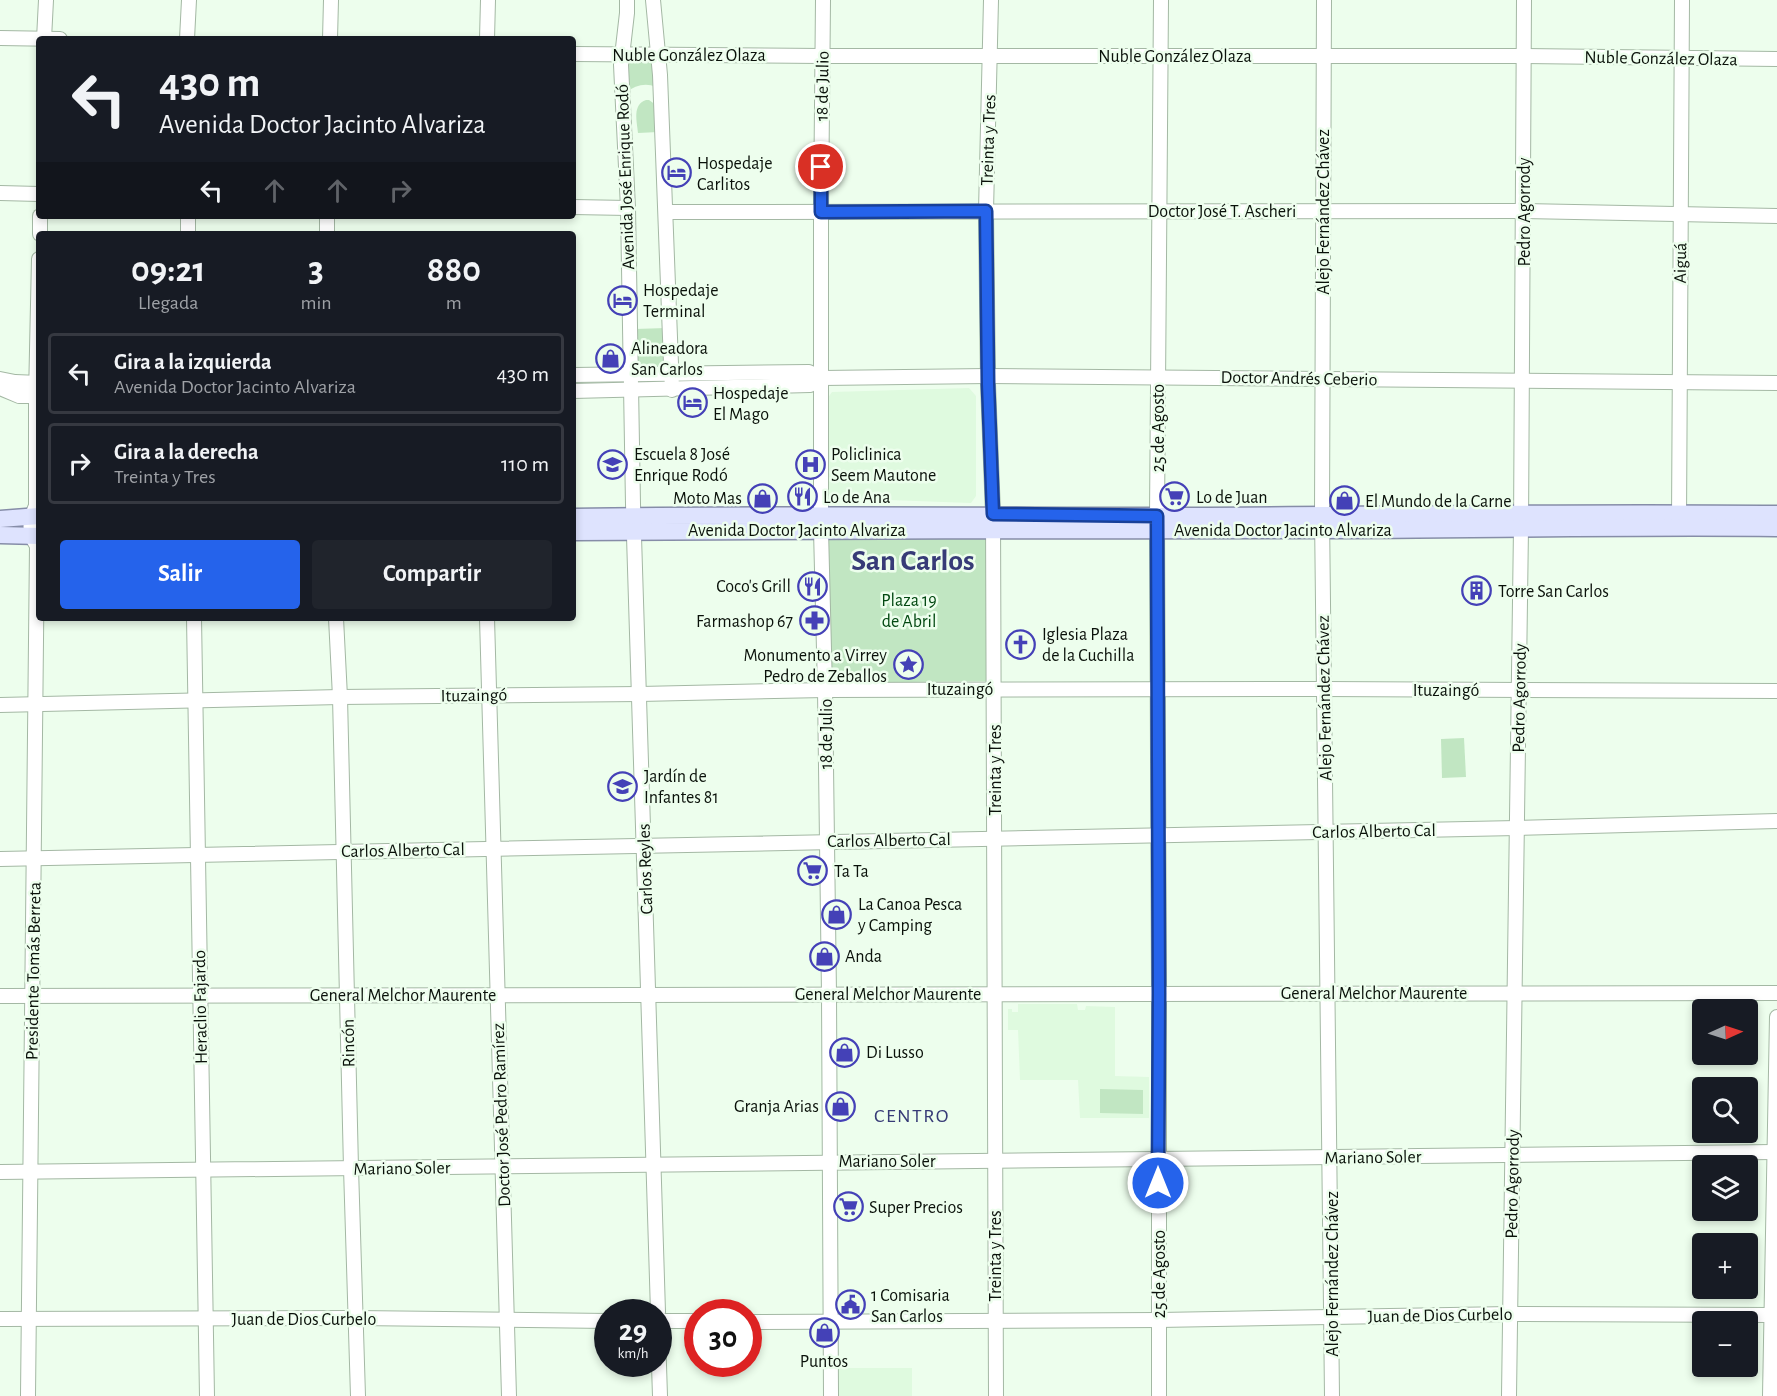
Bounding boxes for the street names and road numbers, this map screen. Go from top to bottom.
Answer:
street label: Nuble González Olaza [612,47,766,65]
street label: Nuble González Olaza [1098,48,1252,66]
street label: Nuble González Olaza [1584,49,1738,69]
street label: 18 de Julio [813,50,833,121]
street label: Avenida José Enrique Rodó [614,84,638,270]
street label: Treinta y Tres [978,94,1000,186]
street label: Alejo Fernández Chávez [1315,129,1333,295]
street label: Pedro Agorrody [1516,157,1534,267]
street label: Doctor José T. Ascheri [1148,203,1296,221]
street label: Aiguá [1672,242,1690,284]
street label: Doctor Andrés Ceberio [1220,369,1378,389]
street label: 25 de Agosto [1150,384,1168,472]
street label: Avenida Doctor Jacinto Alvariza [688,522,906,540]
street label: Avenida Doctor Jacinto Alvariza [1174,522,1392,540]
street label: Alejo Fernández Chávez [1315,615,1335,781]
street label: Pedro Agorrody [1510,643,1530,753]
street label: Ituzaingó [927,681,993,699]
street label: Ituzaingó [1413,682,1479,700]
street label: Ituzaingó [441,686,508,706]
street label: 18 de Julio [818,699,836,769]
street label: Treinta y Tres [987,724,1005,816]
street label: Carlos Alberto Cal [1312,822,1436,842]
street label: Carlos Reyles [635,823,657,915]
street label: Carlos Alberto Cal [827,831,951,851]
street label: Carlos Alberto Cal [341,841,465,861]
street label: Presidente Tomás Berreta [23,882,45,1060]
street label: Heraclio Fajardo [191,950,211,1064]
street label: General Melchor Maurente [1281,985,1467,1003]
street label: General Melchor Maurente [795,986,981,1004]
street label: General Melchor Maurente [310,987,496,1005]
street label: Rincón [340,1019,358,1067]
street label: Doctor José Pedro Ramírez [490,1023,514,1207]
street label: Pedro Agorrody [1503,1129,1523,1239]
street label: Mariano Soler [1324,1148,1422,1168]
street label: Mariano Soler [838,1153,936,1171]
street label: Mariano Soler [353,1159,451,1179]
street label: Alejo Fernández Chávez [1324,1191,1342,1357]
street label: Treinta y Tres [987,1210,1005,1302]
street label: 25 de Agosto [1151,1230,1169,1318]
street label: Juan de Dios Curbelo [1367,1306,1513,1326]
street label: Juan de Dios Curbelo [232,1311,377,1329]

